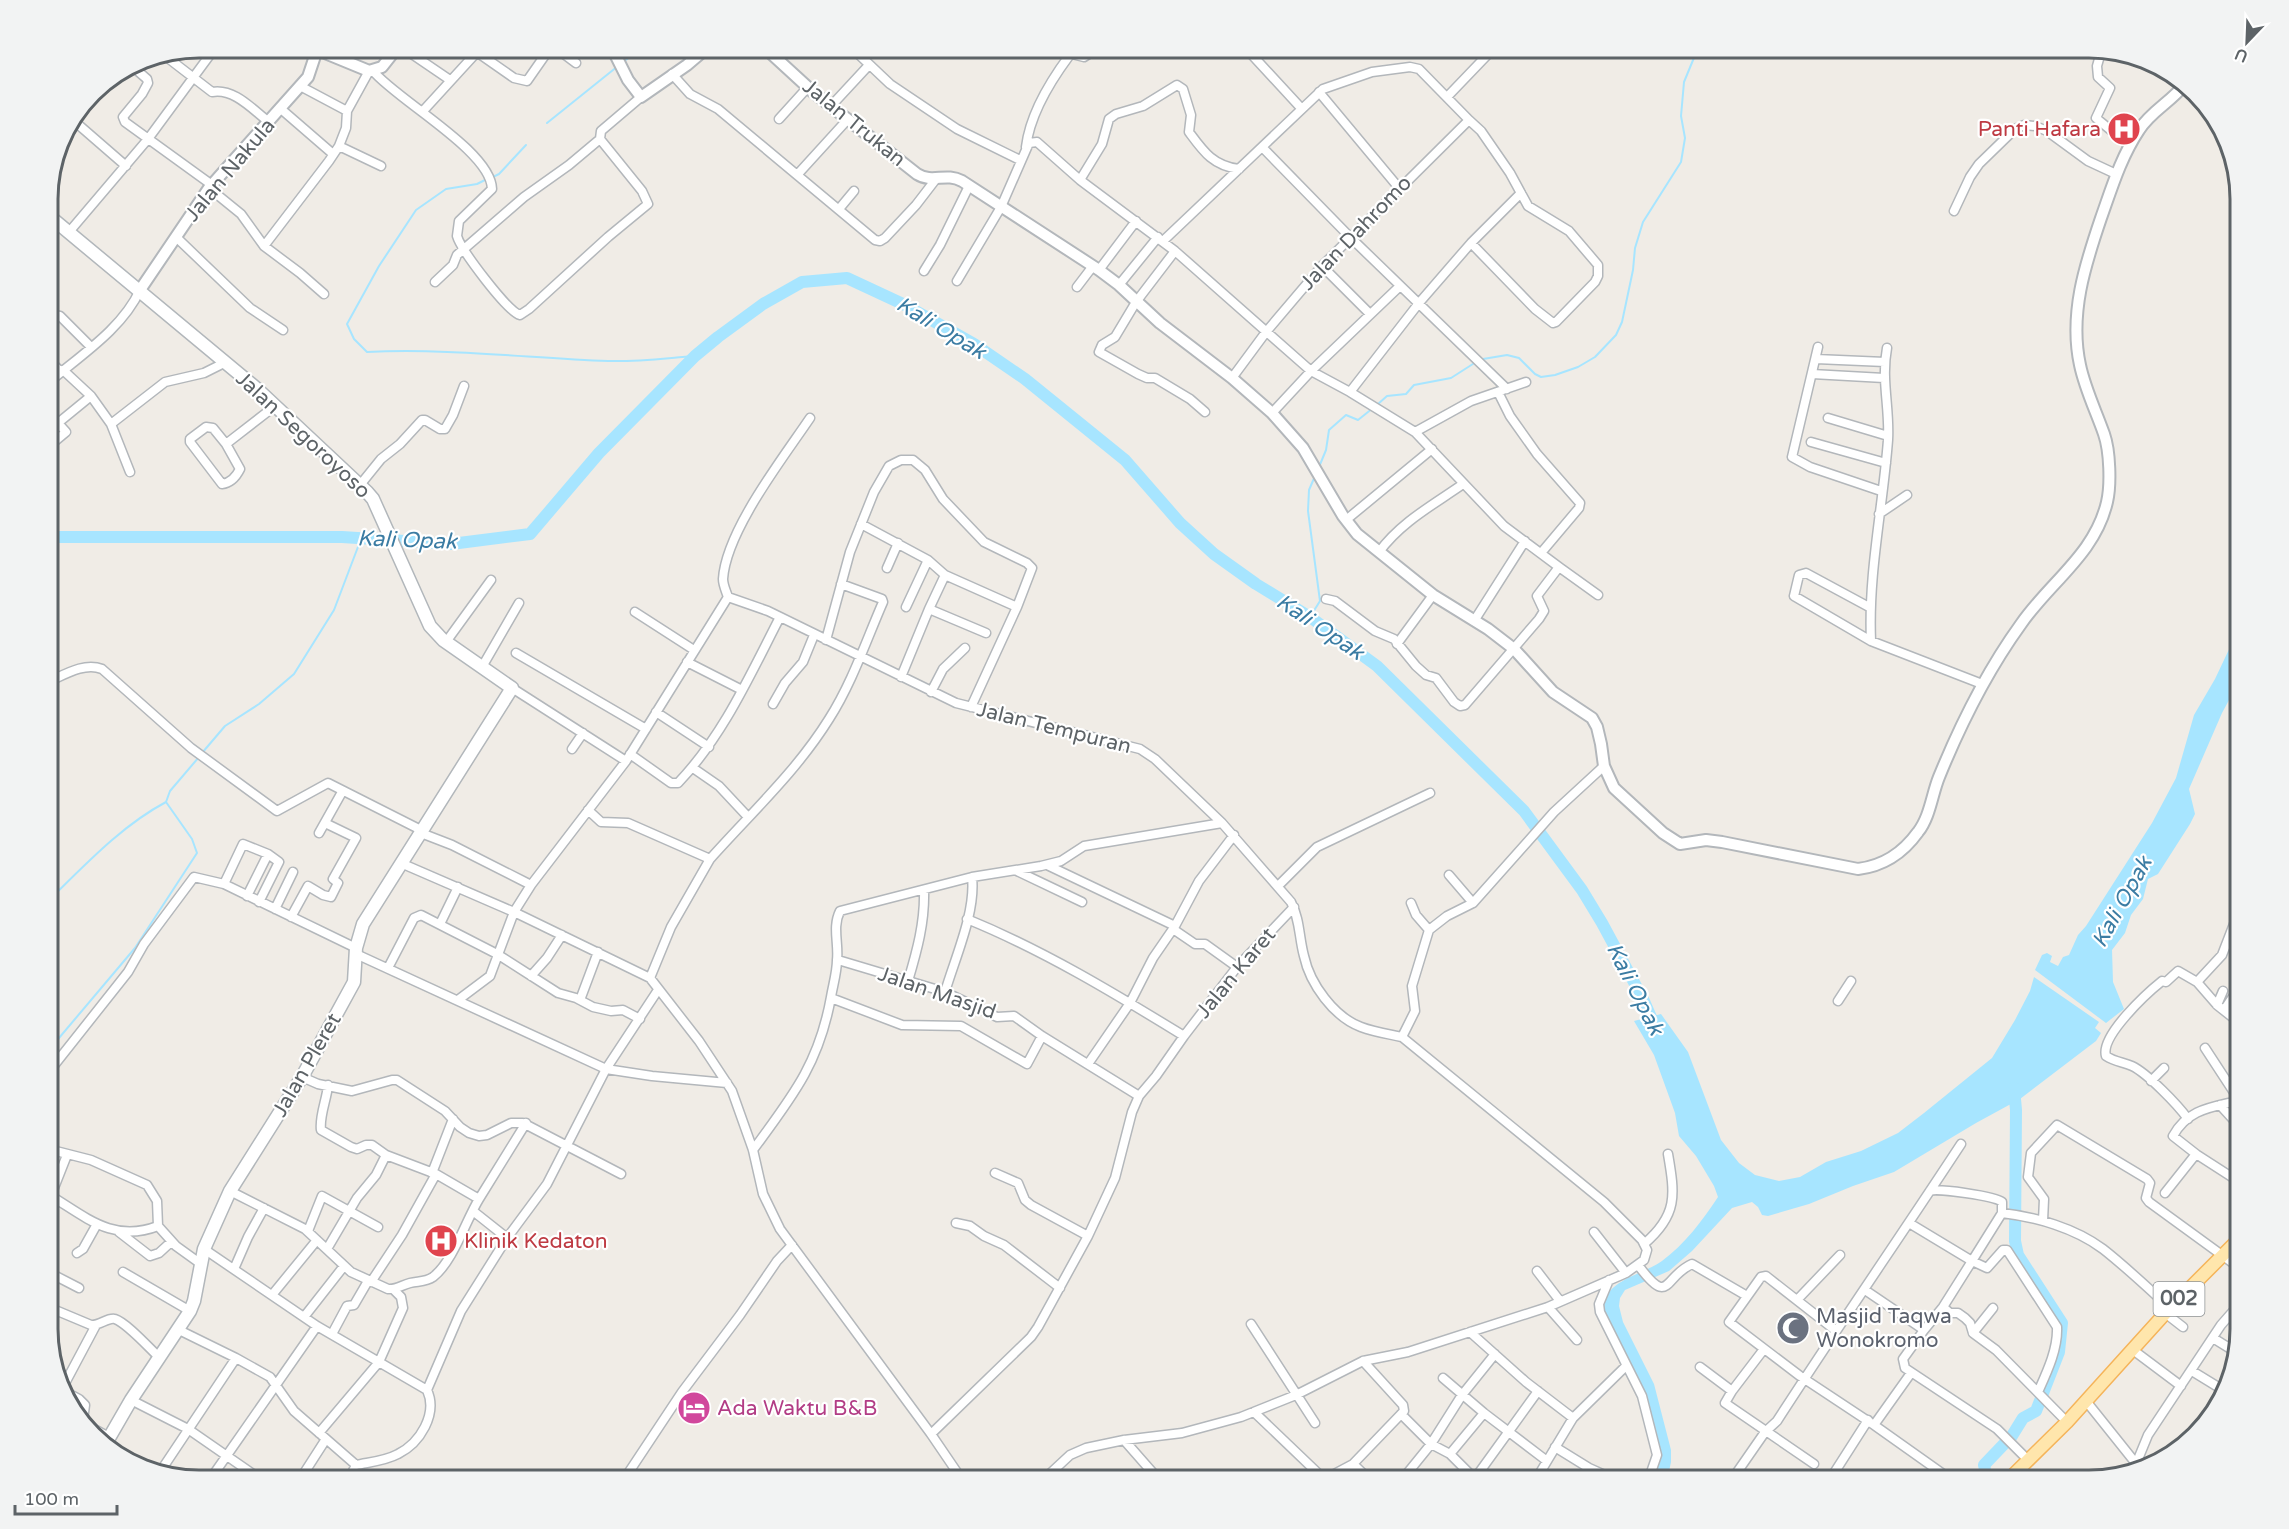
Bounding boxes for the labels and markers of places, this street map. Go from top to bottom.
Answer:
hospital icon: Panti Hafara [2106,111,2142,147]
place label: Panti Hafara [1978,117,2101,142]
hospital icon: Klinik Kedaton [423,1223,459,1259]
place label: Klinik Kedaton [464,1229,608,1254]
place label: Masjid Taqwa Wonokromo [1816,1304,1952,1353]
mosque icon: Masjid Taqwa Wonokromo [1775,1310,1811,1346]
hotel icon: Ada Waktu B&B [676,1390,712,1426]
place label: Ada Waktu B&B [717,1396,877,1421]

